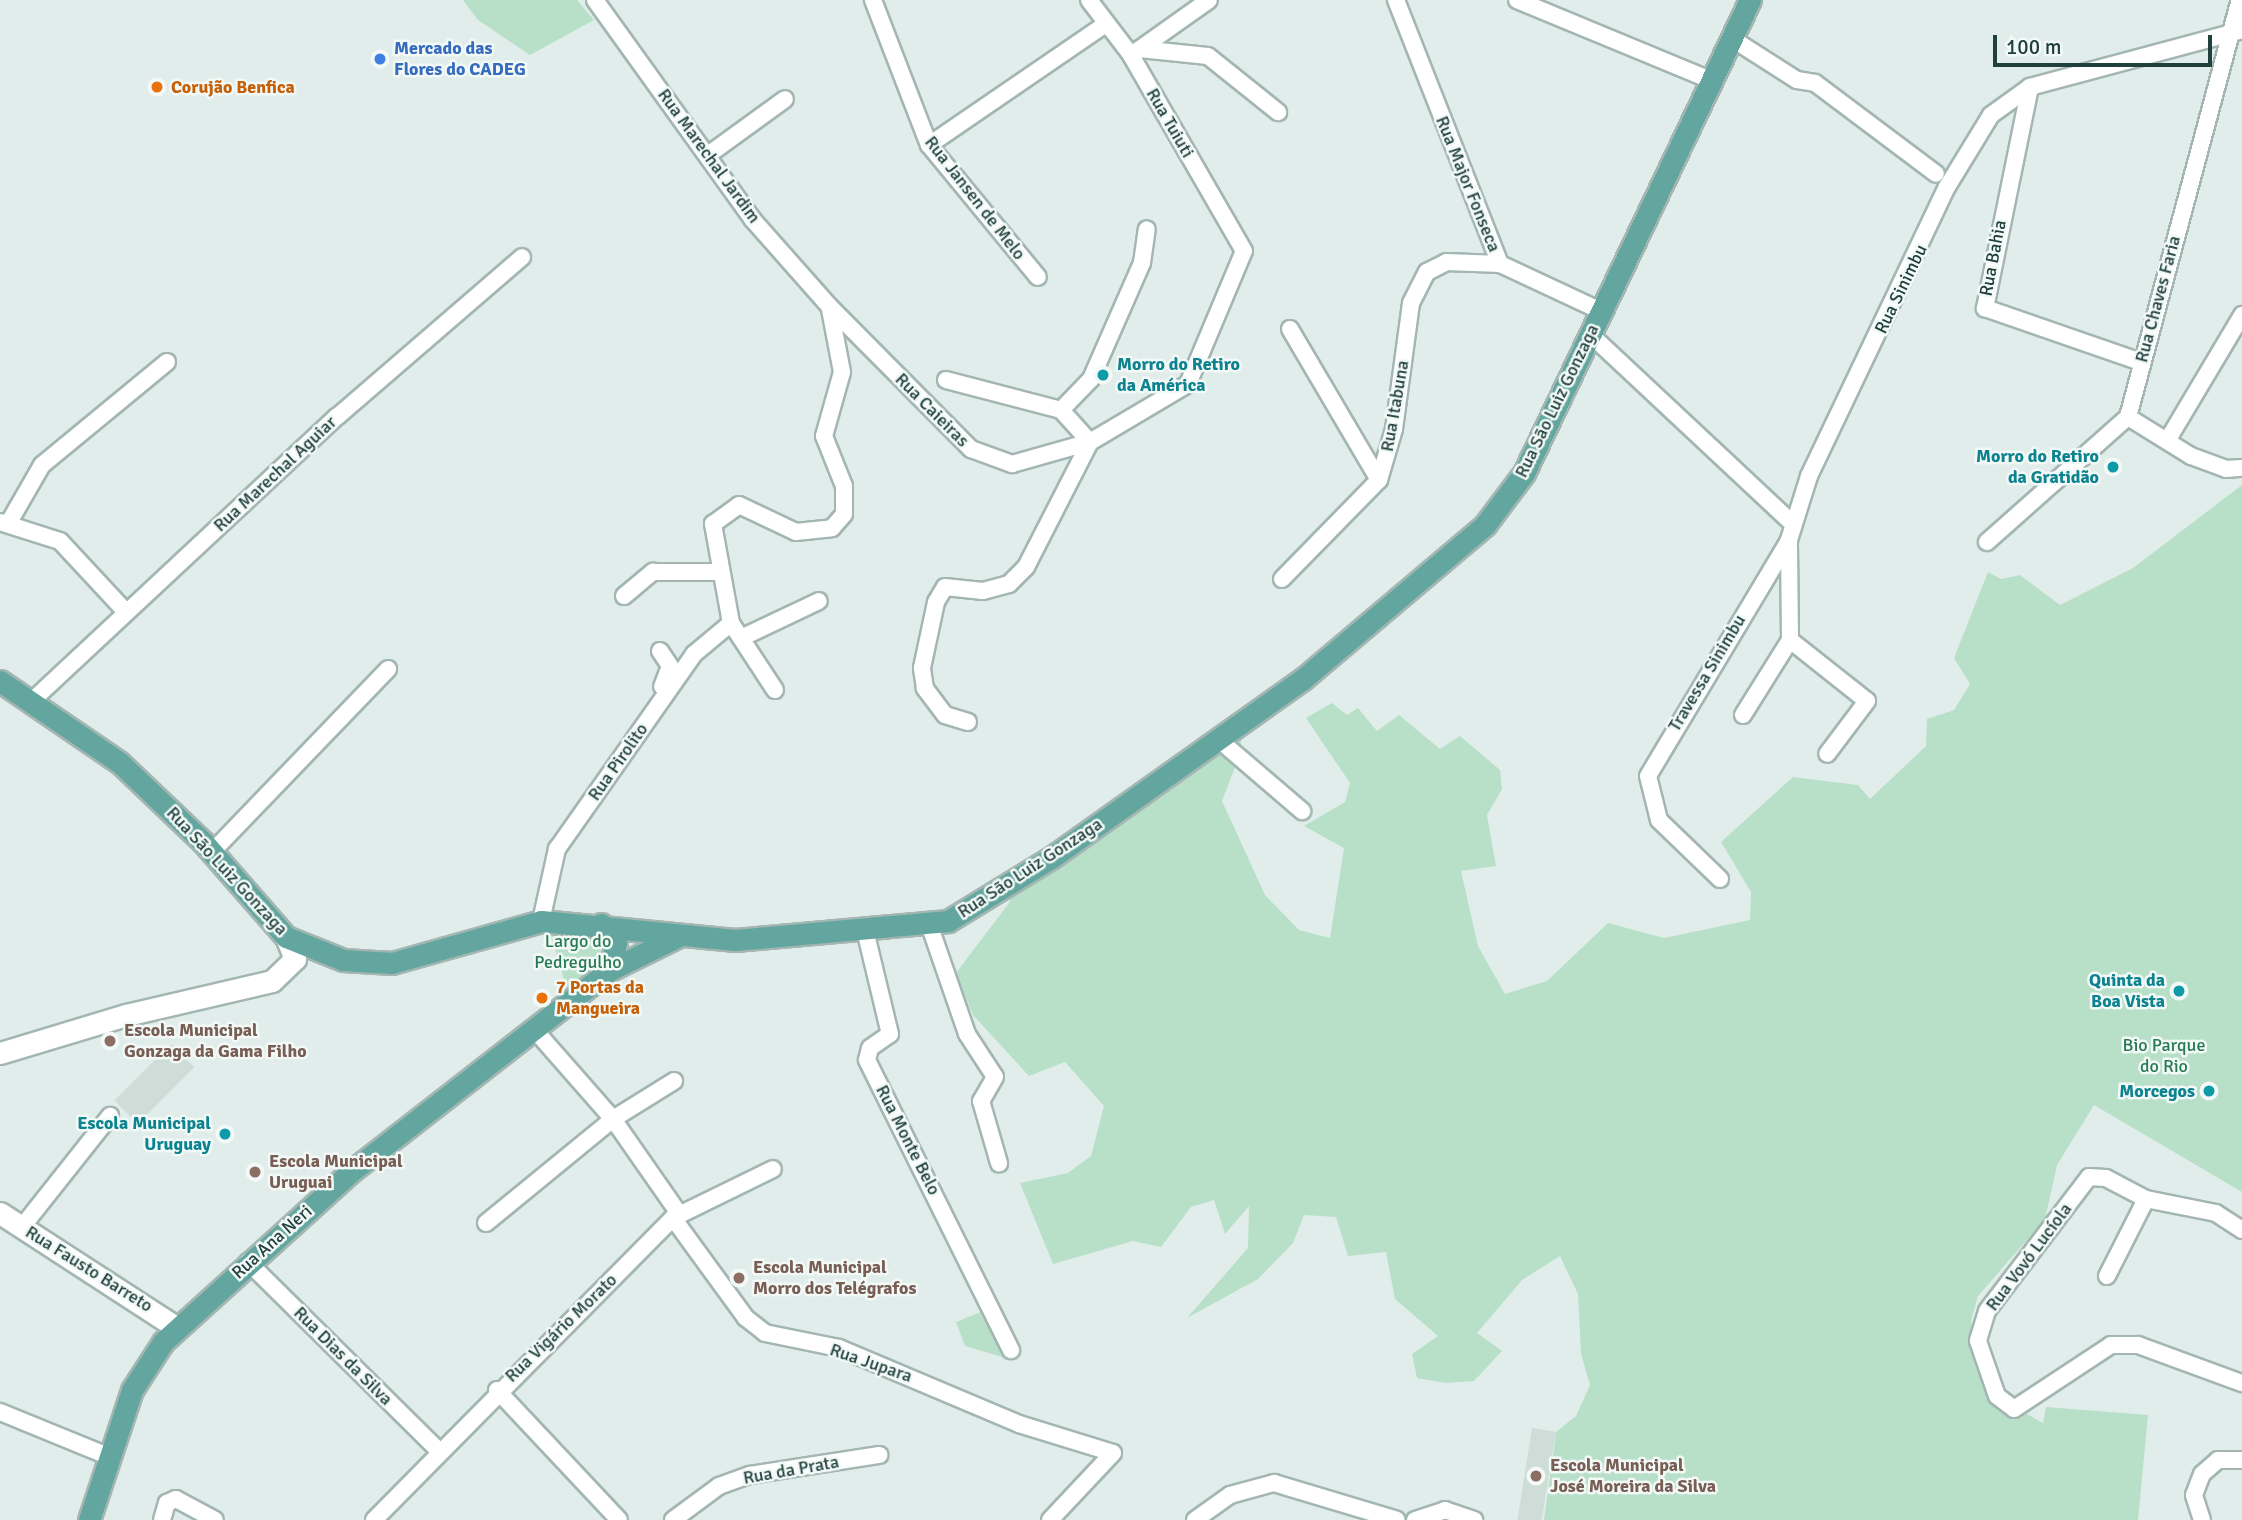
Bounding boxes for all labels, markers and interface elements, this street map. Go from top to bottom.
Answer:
scale bar [1997,21,2216,65]
text: 100 m [2006,34,2061,60]
place label: Mercado das Flores do CADEG [394,38,526,80]
marker: Mercado das Flores do CADEG [372,51,388,67]
place label: Corujão Benfica [171,76,295,98]
marker: Corujão Benfica [149,79,165,95]
street label: Rua Tuiuti [1142,84,1198,162]
street label: Rua Marechal Jardim [653,85,765,227]
street label: Rua Major Fonseca [1431,113,1505,255]
street label: Rua Jansen de Melo [920,132,1030,264]
street label: Rua Bahia [1975,218,2011,298]
street label: Rua Chaves Faria [2131,233,2185,365]
street label: Rua Sinimbu [1870,241,1932,337]
street label: Rua São Luiz Gonzaga [1511,321,1603,481]
place label: Morro do Retiro da América [1117,354,1240,396]
street label: Rua Itabuna [1376,359,1414,453]
marker: Morro do Retiro da América [1095,367,1111,383]
street label: Rua Caieiras [891,369,973,451]
street label: Rua Marechal Aguiar [209,412,341,536]
place label: Morro do Retiro da Gratidão [1976,446,2099,489]
marker: Morro do Retiro da Gratidão [2105,459,2121,475]
street label: Travessa Sinimbu [1664,611,1750,735]
street label: Rua Pirolito [583,719,653,805]
street label: Rua São Luiz Gonzaga [162,802,292,940]
street label: Rua São Luiz Gonzaga [954,813,1106,923]
park label: Largo do Pedregulho [534,931,622,974]
place label: Quinta da Boa Vista [2089,970,2165,1012]
place label: 7 Portas da Mangueira [556,977,644,1020]
marker: Quinta da Boa Vista [2171,983,2187,999]
marker: 7 Portas da Mangueira [534,990,550,1006]
place label: Escola Municipal Gonzaga da Gama Filho [124,1020,307,1062]
marker: Escola Municipal Gonzaga da Gama Filho [102,1033,118,1049]
park label: Bio Parque do Rio [2123,1035,2205,1078]
place label: Morcegos [2119,1080,2195,1102]
street label: Rua Monte Belo [871,1081,945,1199]
marker: Morcegos [2201,1083,2217,1099]
place label: Escola Municipal Uruguay [77,1113,211,1156]
marker: Escola Municipal Uruguay [217,1126,233,1142]
place label: Escola Municipal Uruguai [269,1151,403,1194]
marker: Escola Municipal Uruguai [247,1164,263,1180]
street label: Rua Vovó Lucíola [1981,1199,2077,1315]
street label: Rua Ana Neri [227,1200,317,1284]
street label: Rua Fausto Barreto [21,1221,157,1317]
place label: Escola Municipal Morro dos Telégrafos [753,1257,916,1300]
street label: Rua Vigário Morato [501,1269,621,1387]
marker: Escola Municipal Morro dos Telégrafos [731,1270,747,1286]
street label: Rua Dias da Silva [289,1302,397,1410]
street label: Rua Jupara [827,1339,915,1387]
street label: Rua da Prata [741,1451,841,1489]
place label: Escola Municipal José Moreira da Silva [1550,1455,1716,1498]
marker: Escola Municipal José Moreira da Silva [1528,1468,1544,1484]

